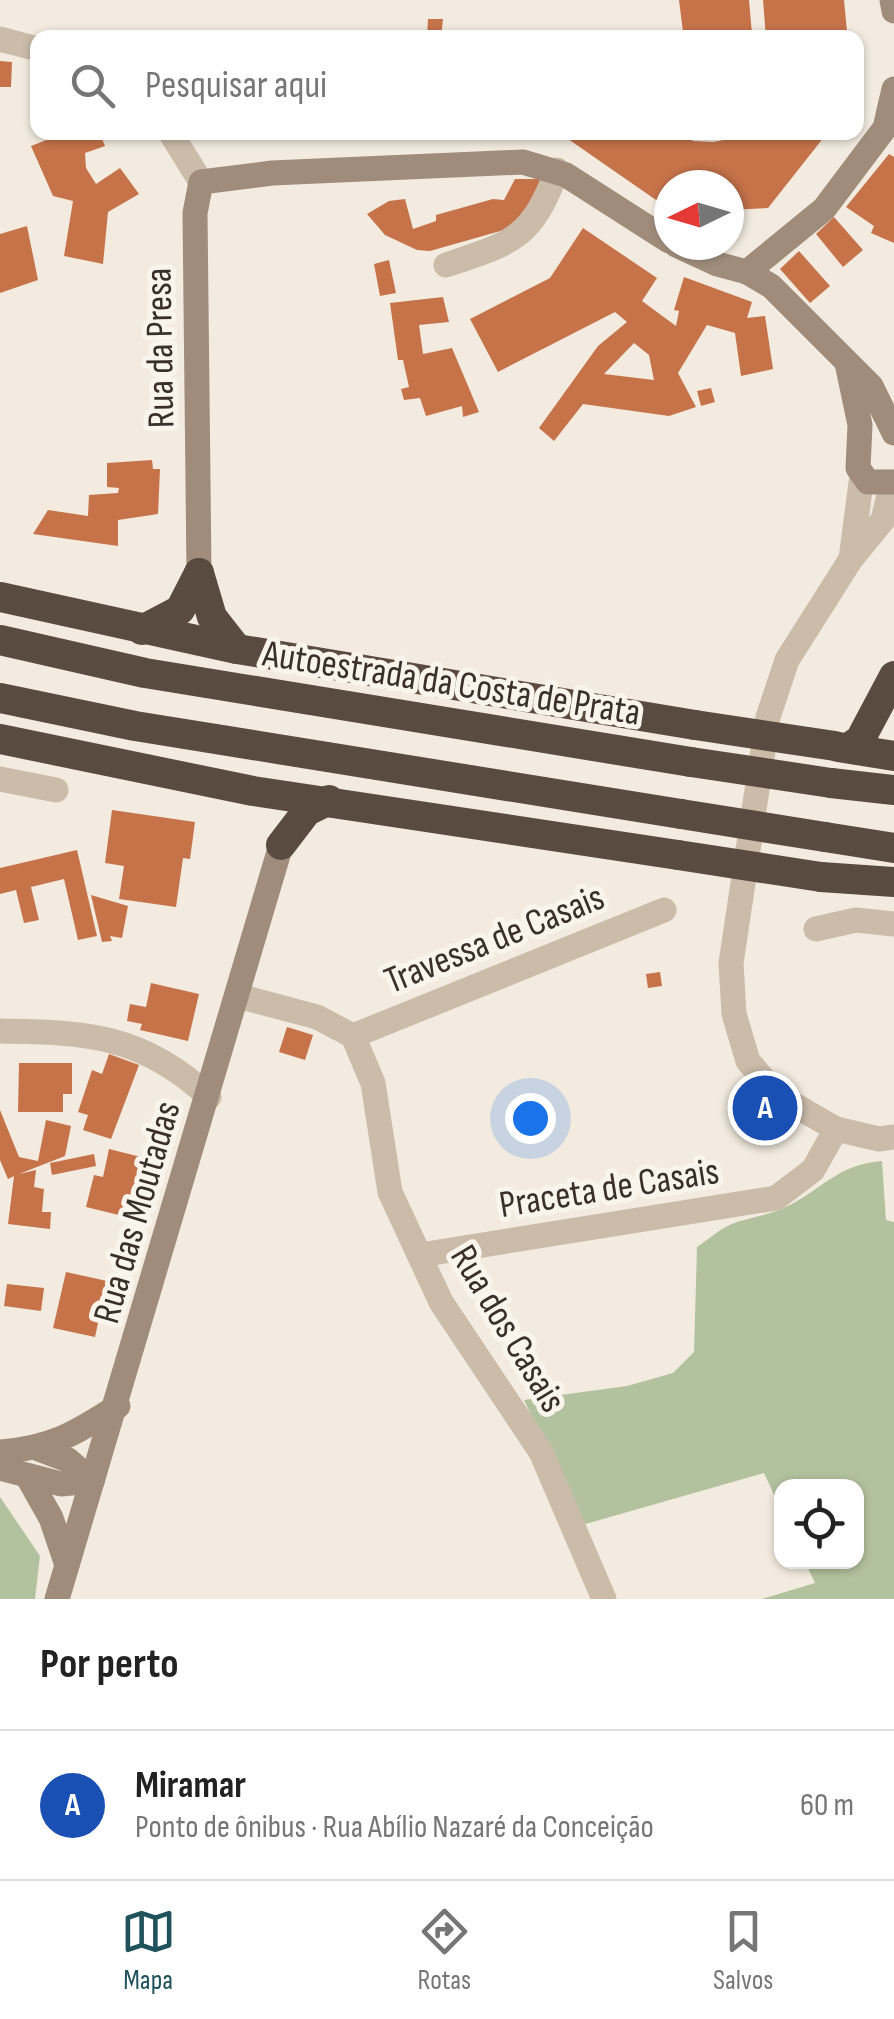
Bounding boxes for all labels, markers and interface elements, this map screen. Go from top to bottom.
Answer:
search box [30,30,864,140]
icon: search [65,58,120,113]
text: Pesquisar aqui [145,63,327,108]
north arrow [654,170,744,260]
street label: Rua da Presa [137,267,184,429]
street label: Autoestrada da Costa de Prata [259,631,644,736]
street label: Travessa de Casais [378,875,611,1004]
pin: A [732,1070,798,1146]
your location [505,1093,556,1144]
street label: Rua das Moutadas [84,1096,191,1329]
street label: Praceta de Casais [496,1149,722,1228]
street label: Rua dos Casais [440,1237,575,1420]
map controls [774,1479,864,1569]
button: locate [774,1479,864,1569]
text: Por perto [40,1639,179,1690]
text: Miramar [135,1763,246,1808]
text: A [65,1786,80,1825]
text: 60 m [800,1786,854,1825]
text: Ponto de ônibus · Rua Abílio Nazaré da Conceição [135,1808,654,1847]
tab: Mapa [121,1904,176,1997]
tab: Rotas [417,1904,472,1997]
tab: Salvos [713,1904,773,1997]

